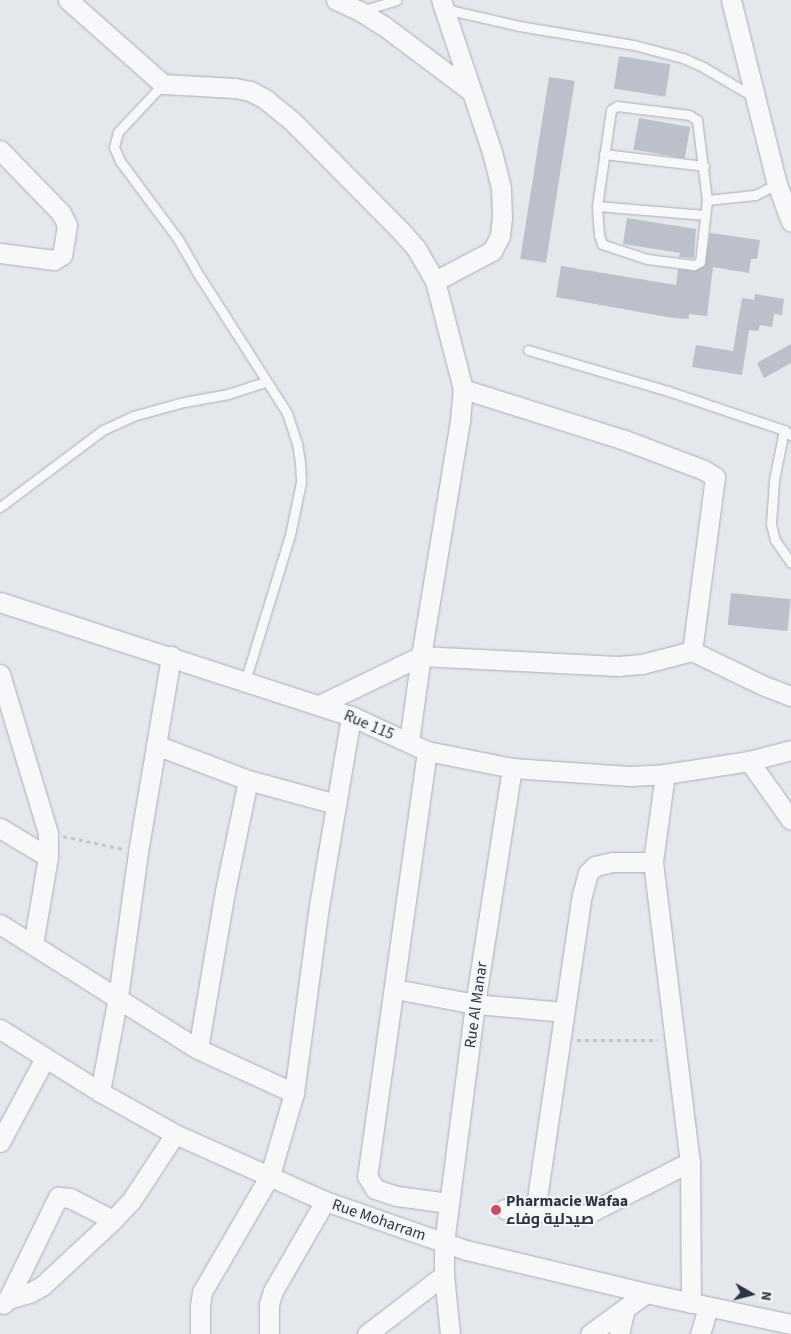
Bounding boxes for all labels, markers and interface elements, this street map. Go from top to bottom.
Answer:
street label: Rue 115 [341,706,397,744]
street label: Rue Al Manar [460,961,492,1049]
place label: Pharmacie Wafaa صيدلية وفاء [506,1191,628,1229]
street label: Rue Moharram [330,1195,428,1245]
marker: Pharmacie Wafaa صيدلية وفاء [490,1204,502,1216]
north arrow [726,1269,776,1319]
text: N [755,1290,776,1302]

